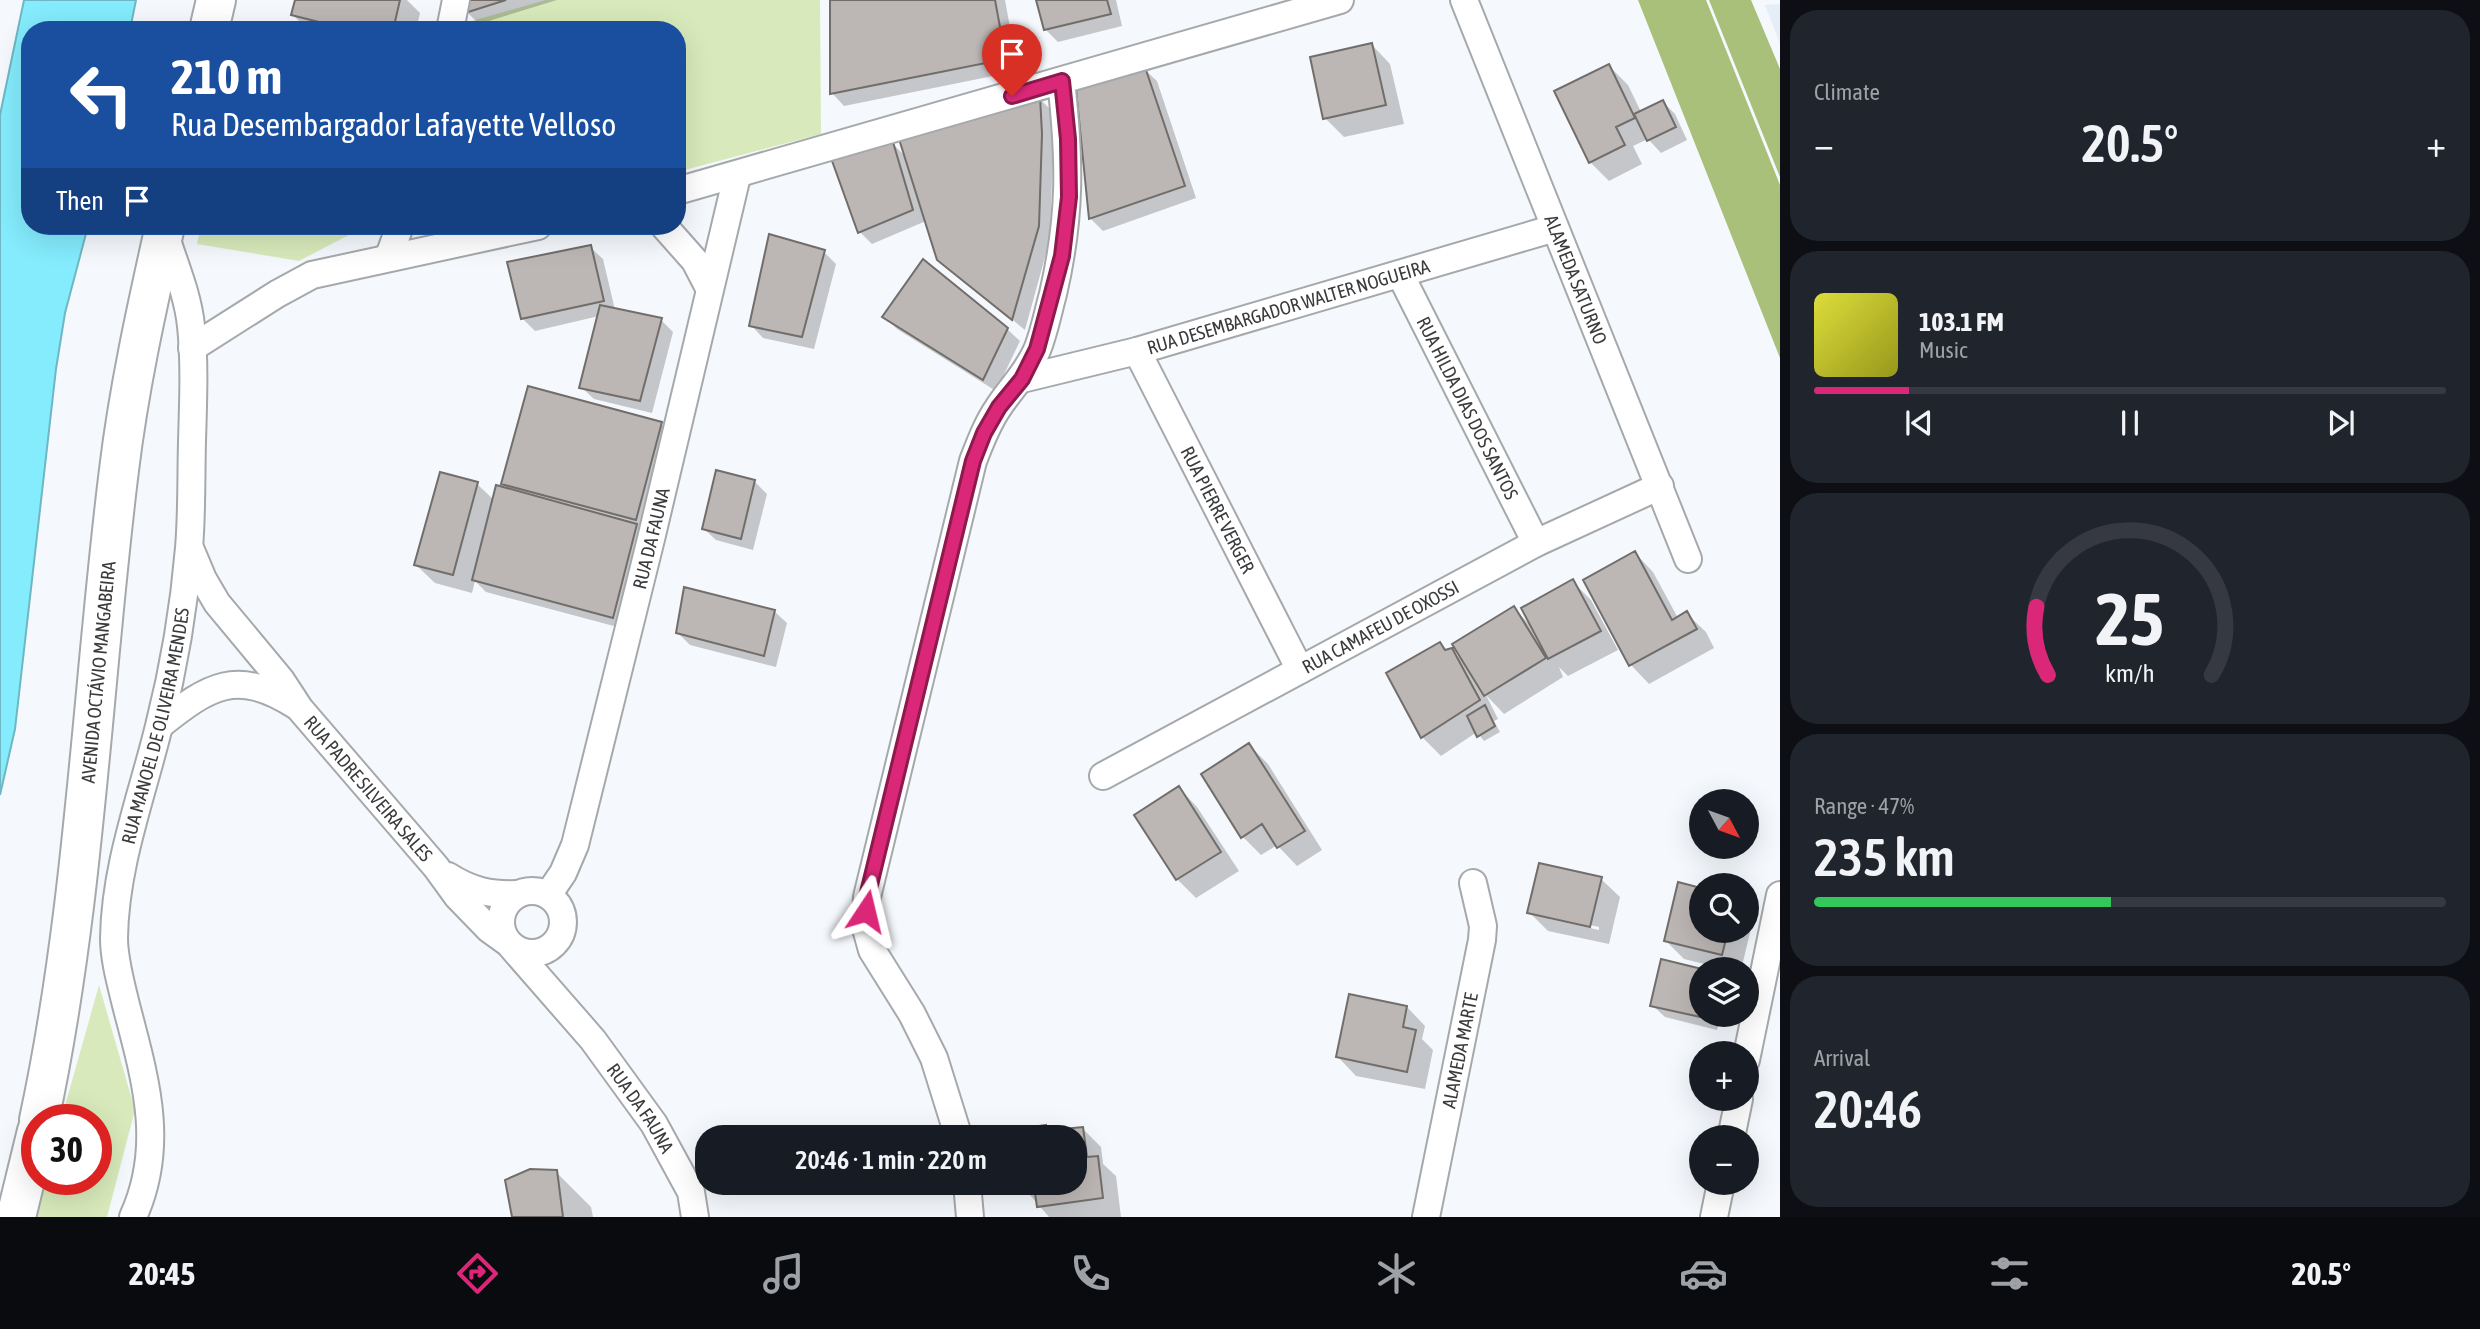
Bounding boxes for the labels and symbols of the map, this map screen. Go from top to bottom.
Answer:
pin [982,24,1042,96]
street label: ALAMEDA SATURNO [1540,212,1612,347]
street label: RUA DESEMBARGADOR WALTER NOGUEIRA [1144,254,1433,358]
street label: RUA HILDA DIAS DOS SANTOS [1412,313,1523,503]
street label: RUA PIERRE VERGER [1177,443,1260,577]
street label: RUA DA FAUNA [628,485,674,591]
street label: AVENIDA OCTÁVIO MANGABEIRA [76,560,120,784]
street label: RUA CAMAFEU DE OXOSSI [1298,576,1462,678]
street label: RUA MANOEL DE OLIVEIRA MENDES [117,606,193,846]
street label: RUA PADRE SILVEIRA SALES [300,711,437,866]
north arrow [1689,789,1759,859]
position arrow [829,874,903,948]
street label: ALAMEDA MARTE [1437,991,1482,1110]
street label: RUA DA FAUNA [603,1059,679,1157]
speed limit sign: 30 [21,1104,112,1195]

